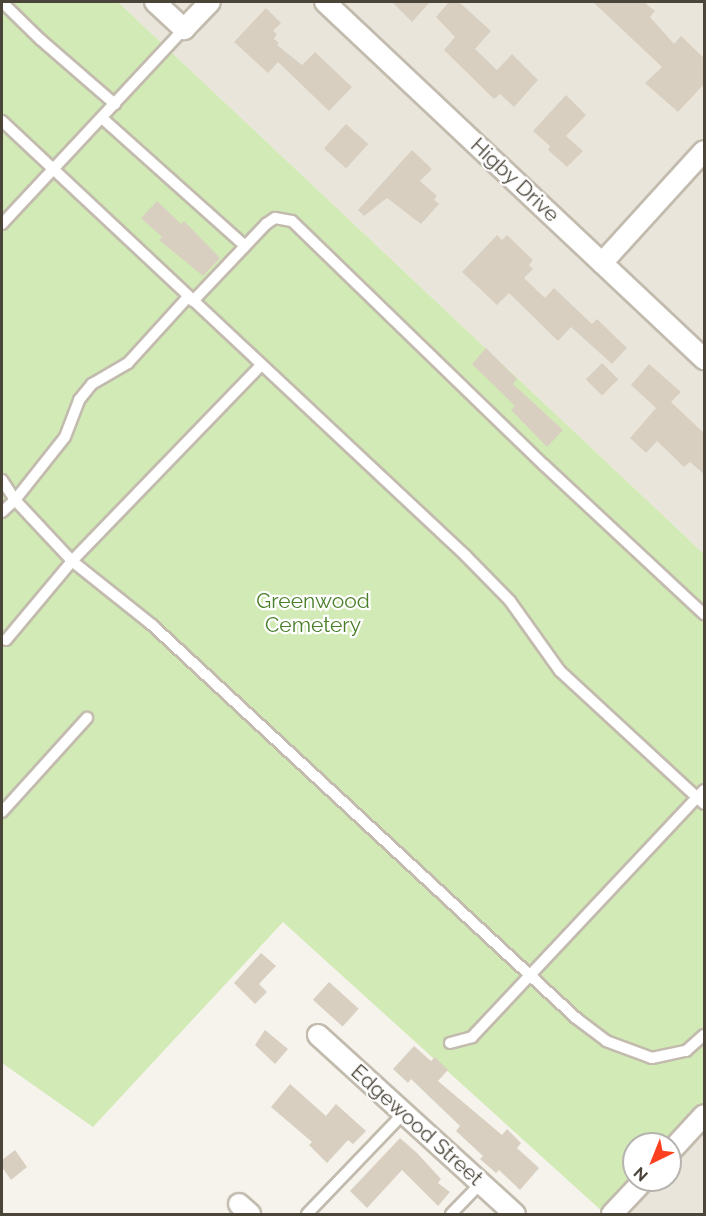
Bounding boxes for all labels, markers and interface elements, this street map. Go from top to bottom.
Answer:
street label: Higby Drive [465,132,565,228]
park label: Greenwood Cemetery [256,588,370,638]
street label: Edgewood Street [346,1059,488,1191]
north arrow [622,1132,682,1192]
text: N [630,1163,652,1185]

